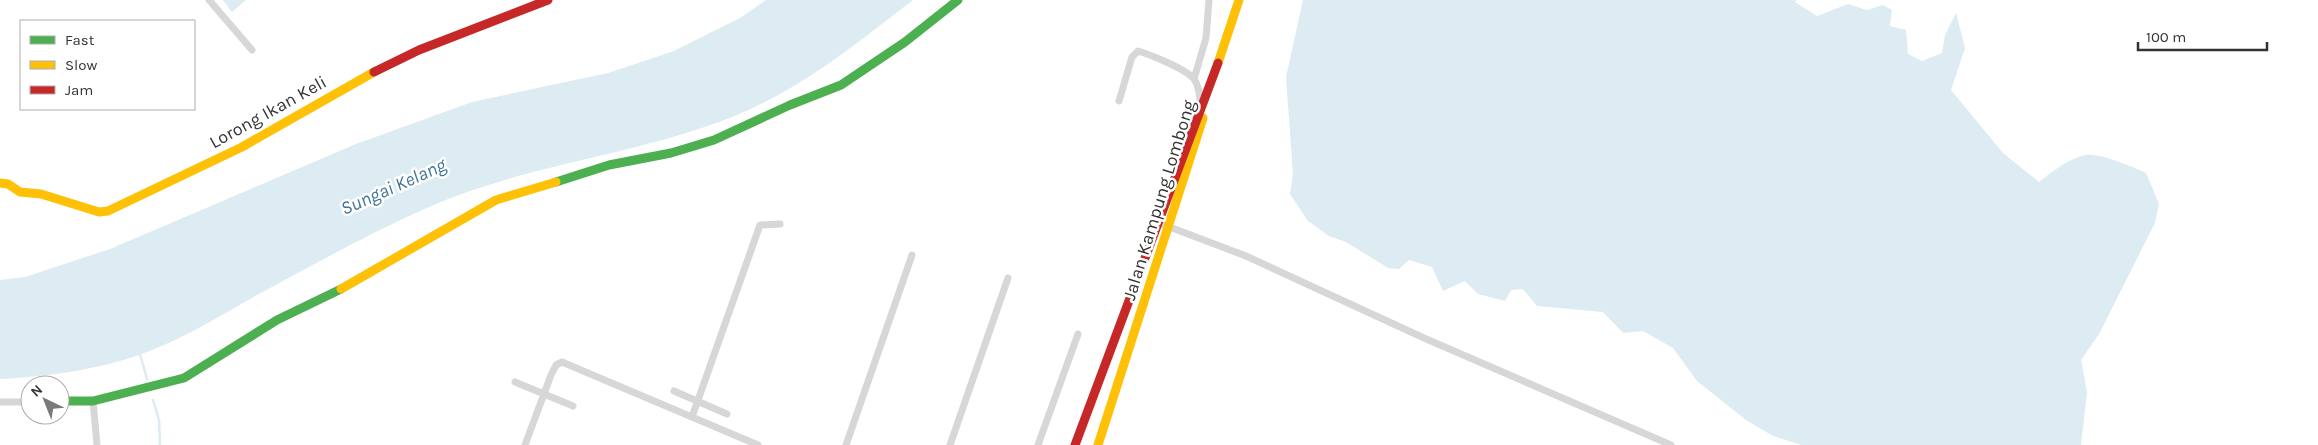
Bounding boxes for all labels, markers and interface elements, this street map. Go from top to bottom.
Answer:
legend [20,20,195,110]
scale bar [2138,20,2267,52]
text: 100 m [2146,28,2186,46]
text: Fast [65,31,95,49]
text: Slow [65,56,97,74]
street label: Lorong Ikan Keli [206,71,330,153]
text: Jam [65,81,93,99]
street label: Jalan Kampung Lombong [1118,97,1200,303]
water label: Sungai Kelang [337,153,451,220]
north arrow [20,375,70,425]
text: N [27,381,46,401]

